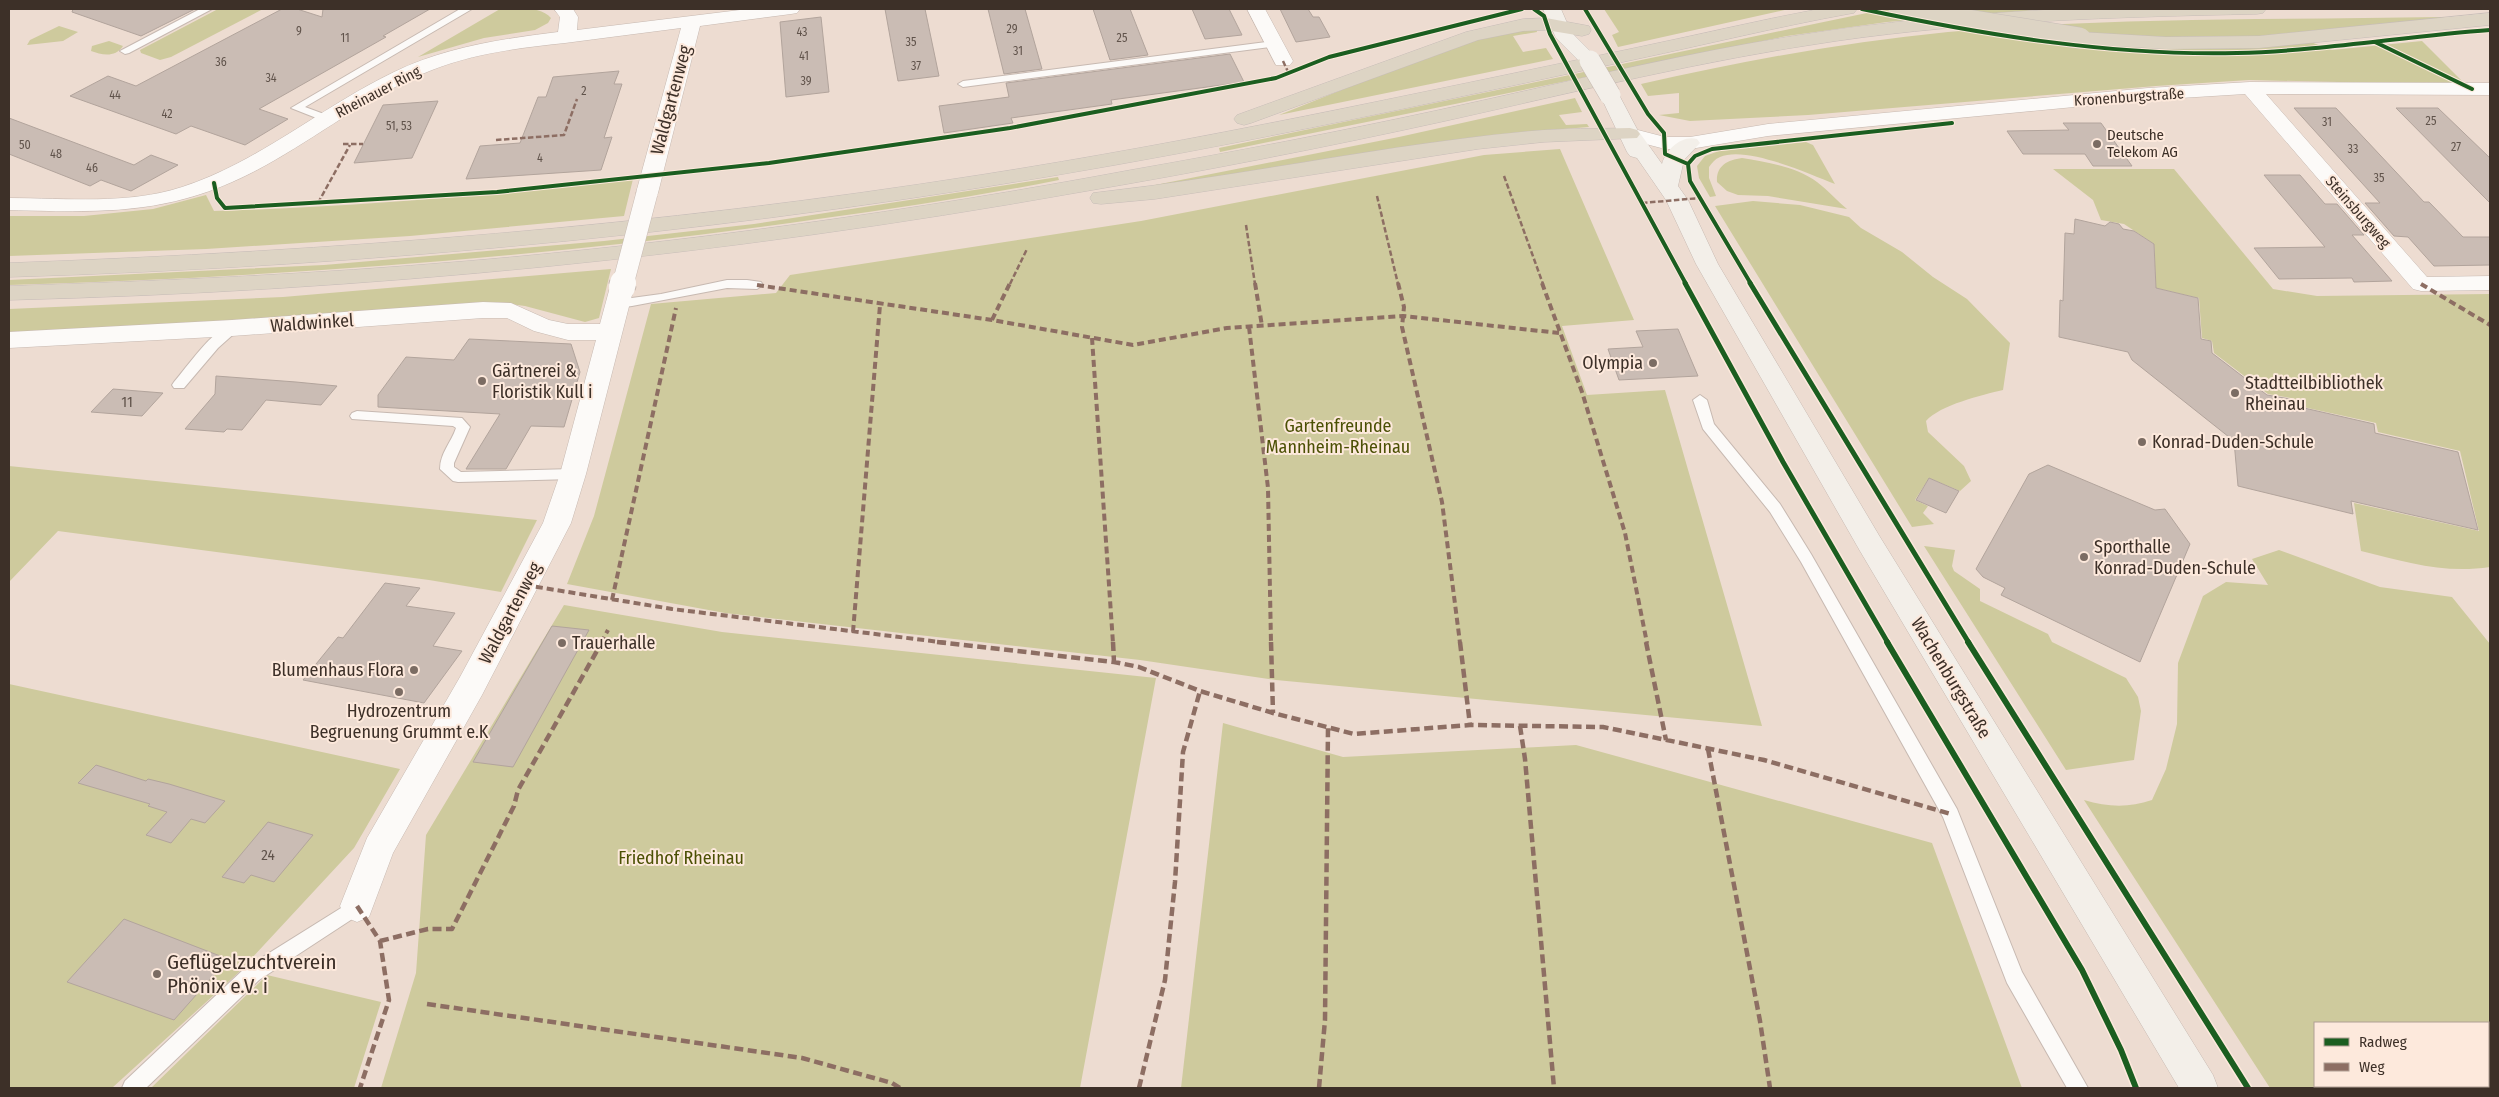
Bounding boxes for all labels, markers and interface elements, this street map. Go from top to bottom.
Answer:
house number: 29 [1006,22,1018,36]
house number: 9 [296,24,302,38]
house number: 43 [796,25,808,39]
house number: 11 [340,31,350,45]
house number: 25 [1117,31,1128,45]
house number: 35 [906,35,917,49]
street label: Waldgartenweg [646,42,696,157]
house number: 31 [1013,44,1023,58]
house number: 41 [799,49,809,63]
house number: 36 [215,55,227,69]
house number: 37 [911,59,921,73]
street label: Rheinauer Ring [333,62,423,122]
house number: 34 [265,71,277,85]
house number: 39 [800,74,812,88]
house number: 2 [581,84,587,98]
street label: Kronenburgstraße [2073,84,2185,110]
house number: 44 [109,88,121,102]
house number: 42 [162,107,172,121]
house number: 25 [2426,114,2437,128]
house number: 31 [2322,115,2332,129]
house number: 51, 53 [386,119,412,133]
place label: Deutsche Telekom AG [2107,126,2178,161]
house number: 50 [19,138,31,152]
marker: Deutsche Telekom AG [2091,138,2103,150]
house number: 27 [2451,140,2461,154]
house number: 33 [2348,142,2358,156]
house number: 48 [50,147,62,161]
house number: 4 [537,151,543,165]
house number: 46 [86,161,98,175]
house number: 35 [2374,171,2385,185]
street label: Steinsburgweg [2322,172,2394,252]
street label: Waldwinkel [270,309,355,337]
place label: Olympia [1582,352,1643,374]
marker: Olympia [1647,357,1659,369]
place label: Gärtnerei & Floristik Kull i [492,360,592,403]
place label: Stadtteilbibliothek Rheinau [2245,372,2384,415]
marker: Gärtnerei & Floristik Kull i [476,375,488,387]
marker: Stadtteilbibliothek Rheinau [2229,387,2241,399]
house number: 11 [121,393,133,411]
park label: Gartenfreunde Mannheim-Rheinau [1266,415,1410,458]
place label: Konrad-Duden-Schule [2152,431,2314,453]
marker: Konrad-Duden-Schule [2136,436,2148,448]
place label: Sporthalle Konrad-Duden-Schule [2094,536,2256,579]
marker: Sporthalle Konrad-Duden-Schule [2078,551,2090,563]
street label: Waldgartenweg [474,558,546,668]
street label: Wachenburgstraße [1906,613,1996,743]
place label: Trauerhalle [572,632,655,654]
marker: Trauerhalle [556,637,568,649]
place label: Blumenhaus Flora [272,659,404,681]
marker: Blumenhaus Flora [408,664,420,676]
marker: Hydrozentrum Begruenung Grummt e.K [393,686,405,698]
place label: Hydrozentrum Begruenung Grummt e.K [310,700,489,743]
house number: 24 [261,846,275,864]
park label: Friedhof Rheinau [618,847,744,869]
place label: Geflügelzuchtverein Phönix e.V. i [167,949,337,999]
marker: Geflügelzuchtverein Phönix e.V. i [151,968,163,980]
legend [2314,1022,2489,1087]
text: Radweg [2359,1033,2407,1051]
text: Weg [2359,1058,2385,1076]

